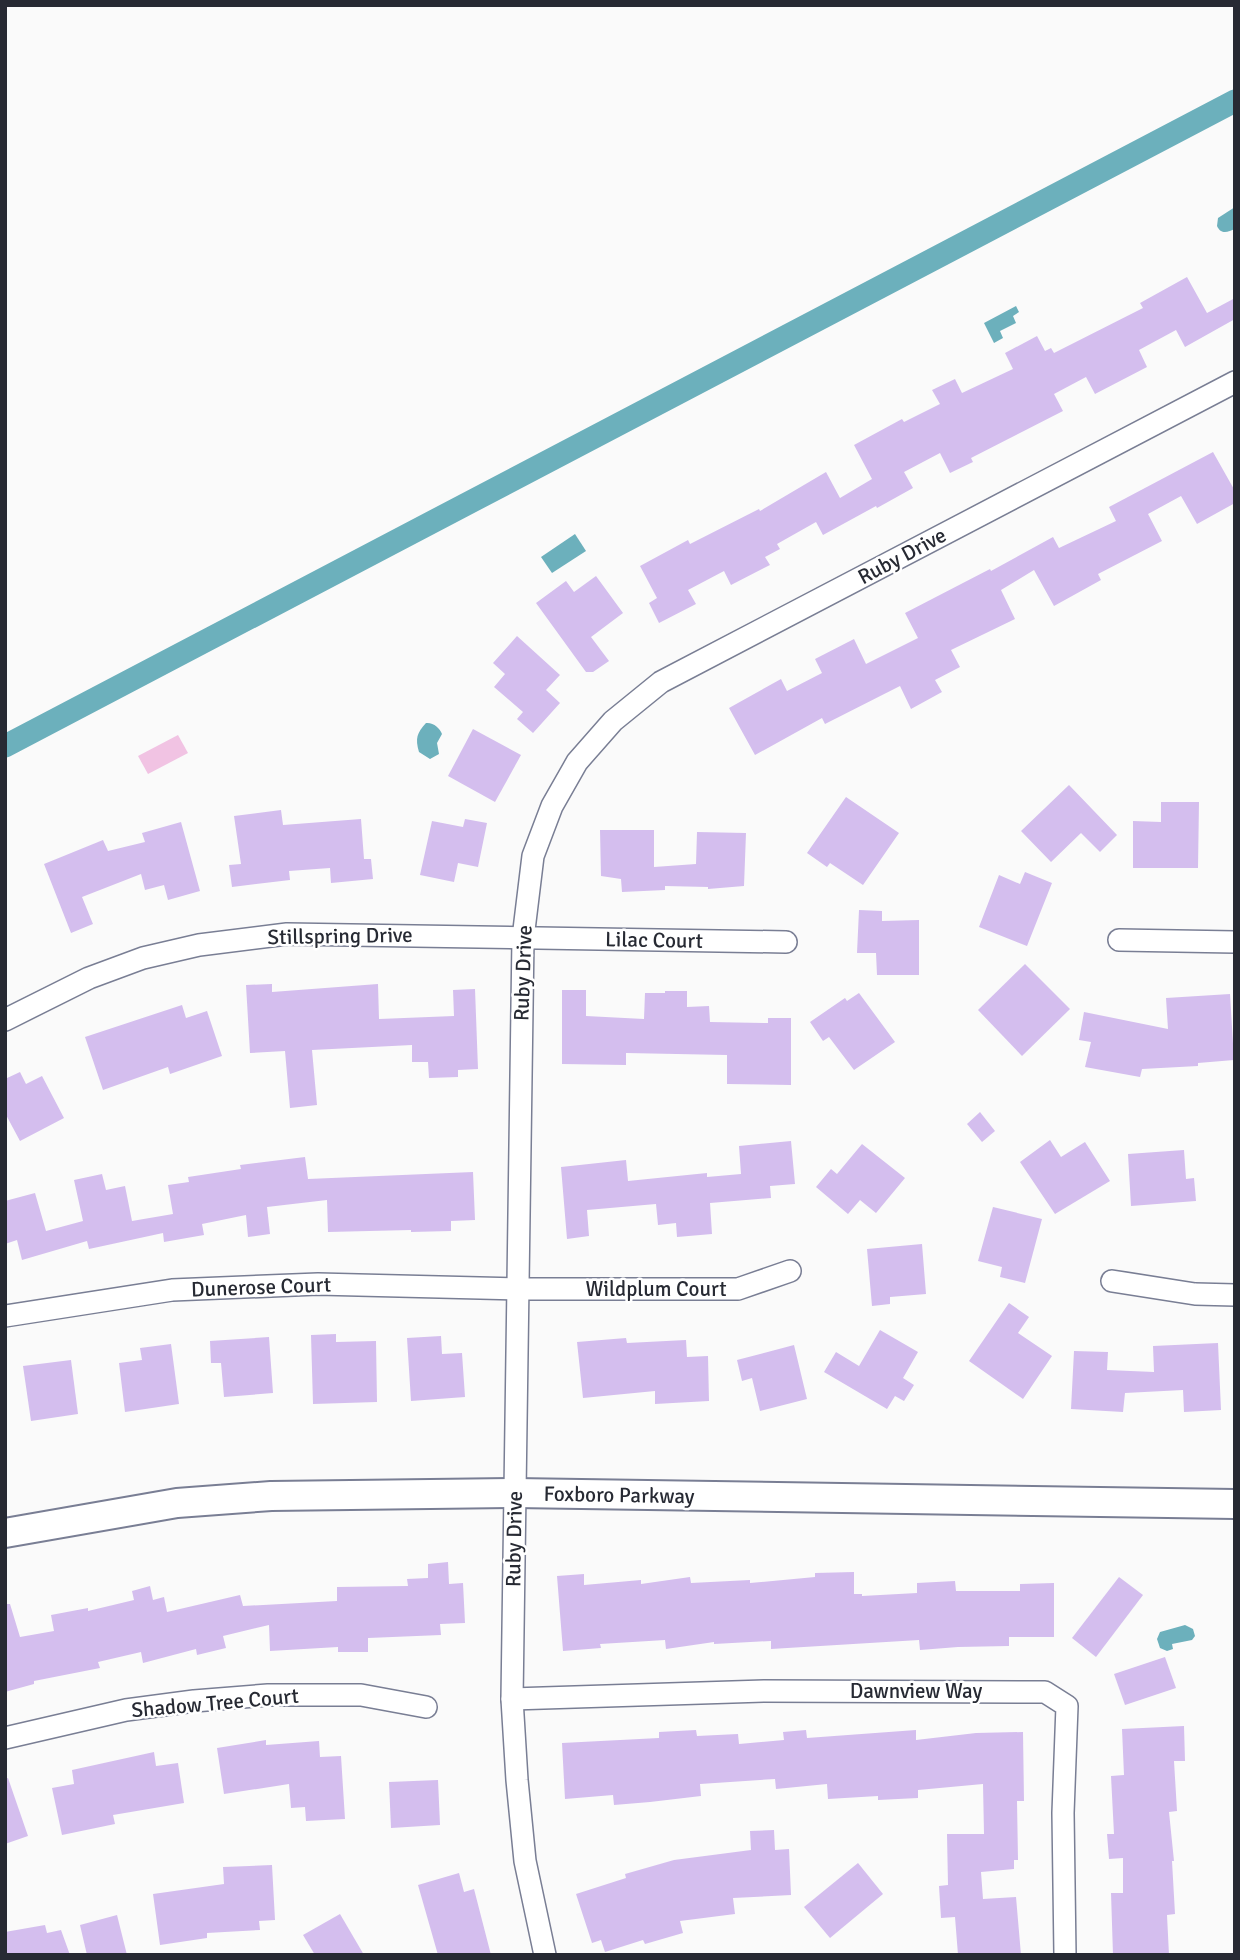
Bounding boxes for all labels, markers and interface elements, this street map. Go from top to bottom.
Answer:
street label: Ruby Drive [853,522,951,590]
street label: Stillspring Drive [267,922,413,950]
street label: Ruby Drive [508,925,538,1021]
street label: Lilac Court [605,926,703,954]
street label: Dunerose Court [191,1272,331,1302]
street label: Wildplum Court [585,1276,727,1302]
street label: Foxboro Parkway [543,1481,695,1509]
street label: Ruby Drive [500,1491,528,1587]
street label: Dawnview Way [850,1678,982,1704]
street label: Shadow Tree Court [130,1683,300,1723]

